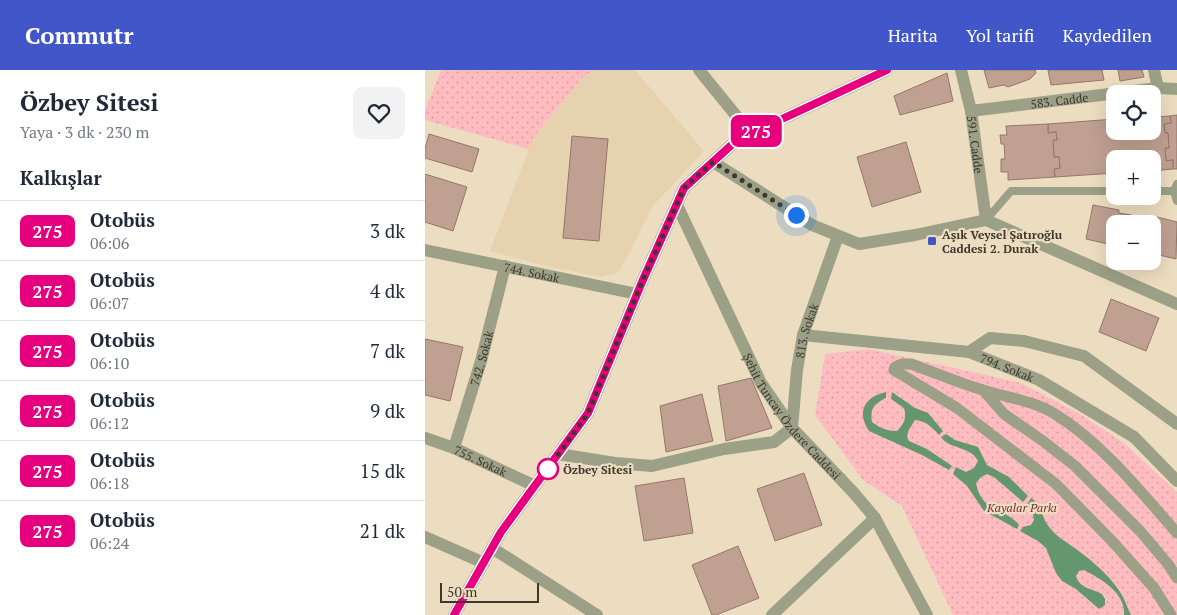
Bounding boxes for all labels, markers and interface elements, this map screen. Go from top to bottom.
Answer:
text: Commutr [25,19,134,51]
text: Harita [888,23,938,47]
text: Yol tarifi [966,23,1035,47]
text: Kaydedilen [1063,23,1152,47]
map controls [1106,85,1161,270]
button: locate [1106,85,1161,140]
text: Özbey Sitesi [20,86,158,118]
button: heart [353,87,405,139]
street label: 583. Cadde [1030,89,1089,111]
line badge: 275 [727,115,785,147]
street label: 591. Cadde [964,115,987,174]
text: 275 [741,119,771,143]
text: Yaya · 3 dk · 230 m [20,121,149,143]
button: + [1106,150,1161,205]
text: Kalkışlar [20,165,102,190]
your location [784,203,809,228]
text: Otobüs [90,207,155,232]
button: − [1106,215,1161,270]
text: 3 dk [370,218,405,243]
text: 275 [32,219,63,243]
place label: Aşık Veysel Şatıroğlu Caddesi 2. Durak [942,227,1063,256]
text: 06:06 [90,232,129,254]
marker: Aşık Veysel Şatıroğlu Caddesi 2. Durak [926,235,938,247]
street label: 744. Sokak [503,259,562,285]
text: Otobüs [90,267,155,292]
text: 4 dk [370,278,405,303]
text: 275 [32,279,63,303]
text: 06:07 [90,292,129,314]
street label: 813. Sokak [792,300,821,359]
text: Otobüs [90,327,155,352]
street label: 742. Sokak [466,328,496,387]
text: 7 dk [370,338,405,363]
text: 275 [32,339,63,363]
street label: 794. Sokak [978,350,1037,385]
street label: Şehit Tuncay Özdere Caddesi [740,351,845,483]
text: 06:10 [90,352,129,374]
text: Otobüs [90,387,155,412]
text: 9 dk [370,398,405,423]
text: 275 [32,399,63,423]
text: 06:12 [90,412,129,434]
street label: 755. Sokak [452,442,510,480]
text: Otobüs [90,447,155,472]
text: 15 dk [360,458,405,483]
marker: Özbey Sitesi [537,458,559,480]
text: 275 [32,459,63,483]
place label: Özbey Sitesi [563,462,632,477]
text: 06:18 [90,472,129,494]
park label: Kayalar Parkı [986,500,1057,515]
text: Otobüs [90,507,155,532]
text: 21 dk [360,518,405,543]
text: 275 [32,519,63,543]
text: 06:24 [90,532,129,554]
scale bar [440,580,539,603]
text: 50 m [447,582,477,601]

